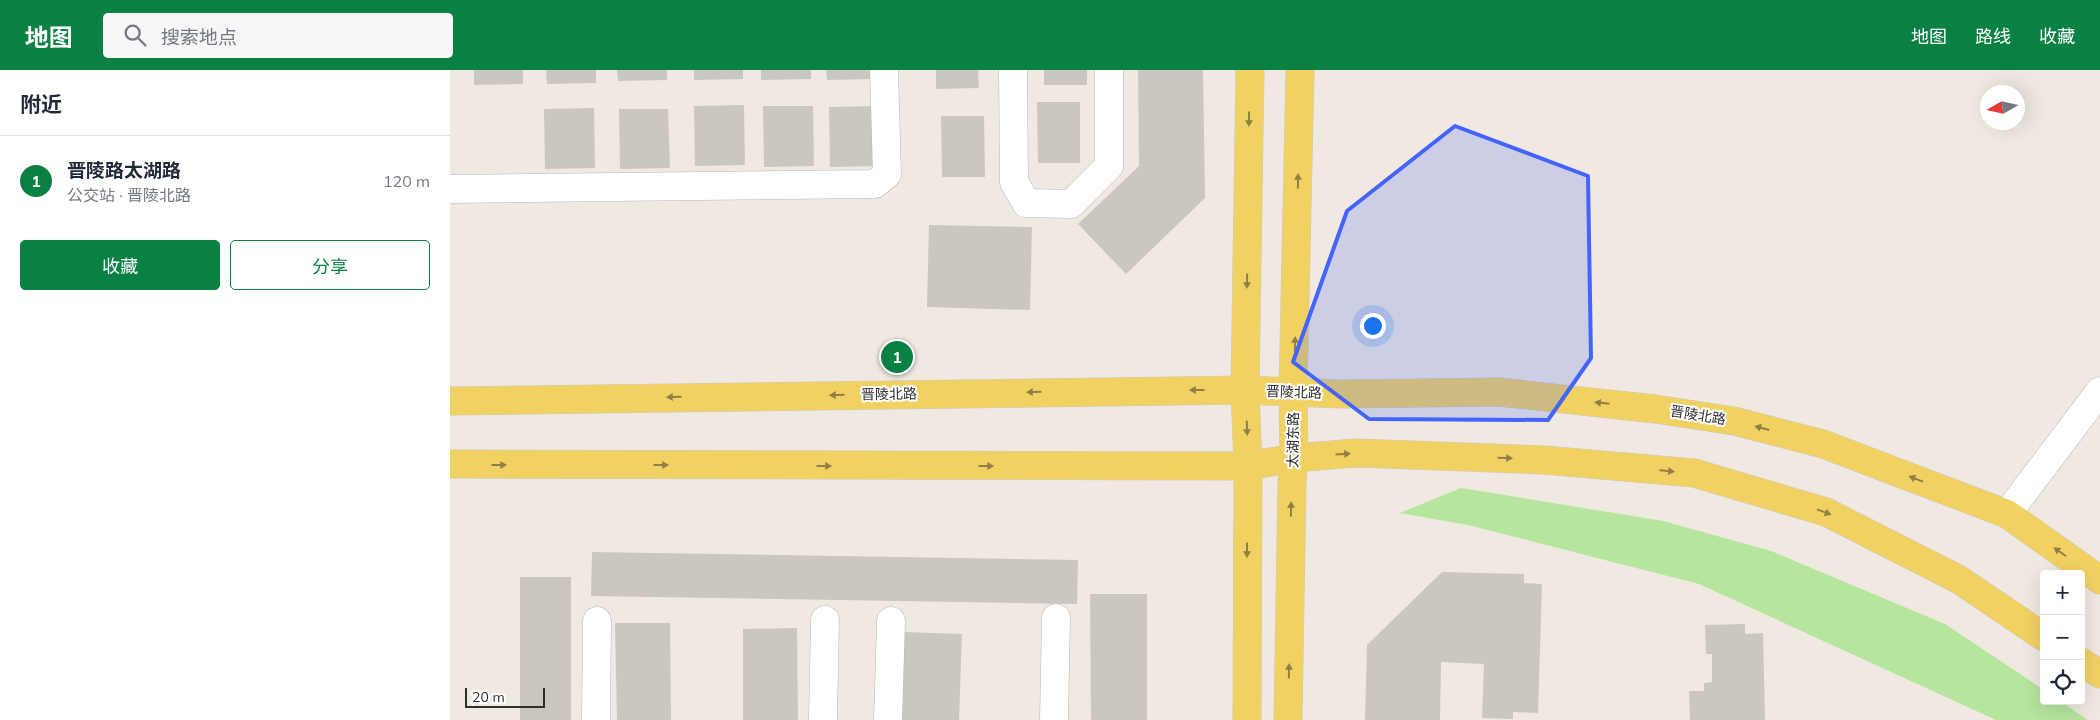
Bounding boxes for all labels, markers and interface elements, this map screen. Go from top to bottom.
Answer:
search box [103,13,453,58]
icon: search [121,21,149,49]
text: 地图 [25,22,73,52]
text: 搜索地点 [161,25,237,49]
text: 地图 [1911,25,1947,48]
text: 路线 [1975,25,2011,48]
text: 收藏 [2039,25,2075,48]
north arrow [1980,85,2025,130]
text: 附近 [20,91,62,117]
one-way arrow [1245,111,1253,127]
text: 晋陵路太湖路 [67,158,181,182]
text: 1 [31,171,41,191]
text: 120 m [383,171,430,191]
one-way arrow [1294,173,1302,189]
text: 公交站 · 晋陵北路 [67,185,191,205]
button: 收藏 [20,240,220,290]
button: 分享 [230,240,430,290]
one-way arrow [1243,273,1251,289]
your location [1360,313,1386,339]
one-way arrow [1291,335,1299,351]
pin: 1 [881,338,913,376]
street label: 晋陵北路 [1266,382,1322,402]
street label: 晋陵北路 [861,385,917,403]
one-way arrow [1188,386,1204,394]
one-way arrow [1026,388,1042,396]
one-way arrow [829,391,845,399]
one-way arrow [666,394,682,402]
one-way arrow [1594,399,1610,407]
street label: 晋陵北路 [1669,402,1727,428]
street label: 太湖东路 [1284,412,1302,468]
one-way arrow [1243,420,1251,436]
one-way arrow [1755,424,1770,432]
one-way arrow [1335,450,1351,458]
one-way arrow [1498,455,1514,463]
one-way arrow [491,461,507,469]
one-way arrow [653,461,669,469]
one-way arrow [816,462,832,470]
one-way arrow [978,462,994,470]
one-way arrow [1660,467,1676,475]
one-way arrow [1909,475,1924,482]
one-way arrow [1287,501,1295,517]
one-way arrow [1817,508,1832,516]
one-way arrow [1243,542,1251,558]
one-way arrow [2053,547,2067,557]
map controls [2040,570,2085,705]
button: + [2040,570,2085,615]
button: − [2040,615,2085,660]
button: locate [2040,660,2085,705]
one-way arrow [1285,663,1293,679]
scale bar [465,685,545,708]
text: 20 m [472,688,505,706]

